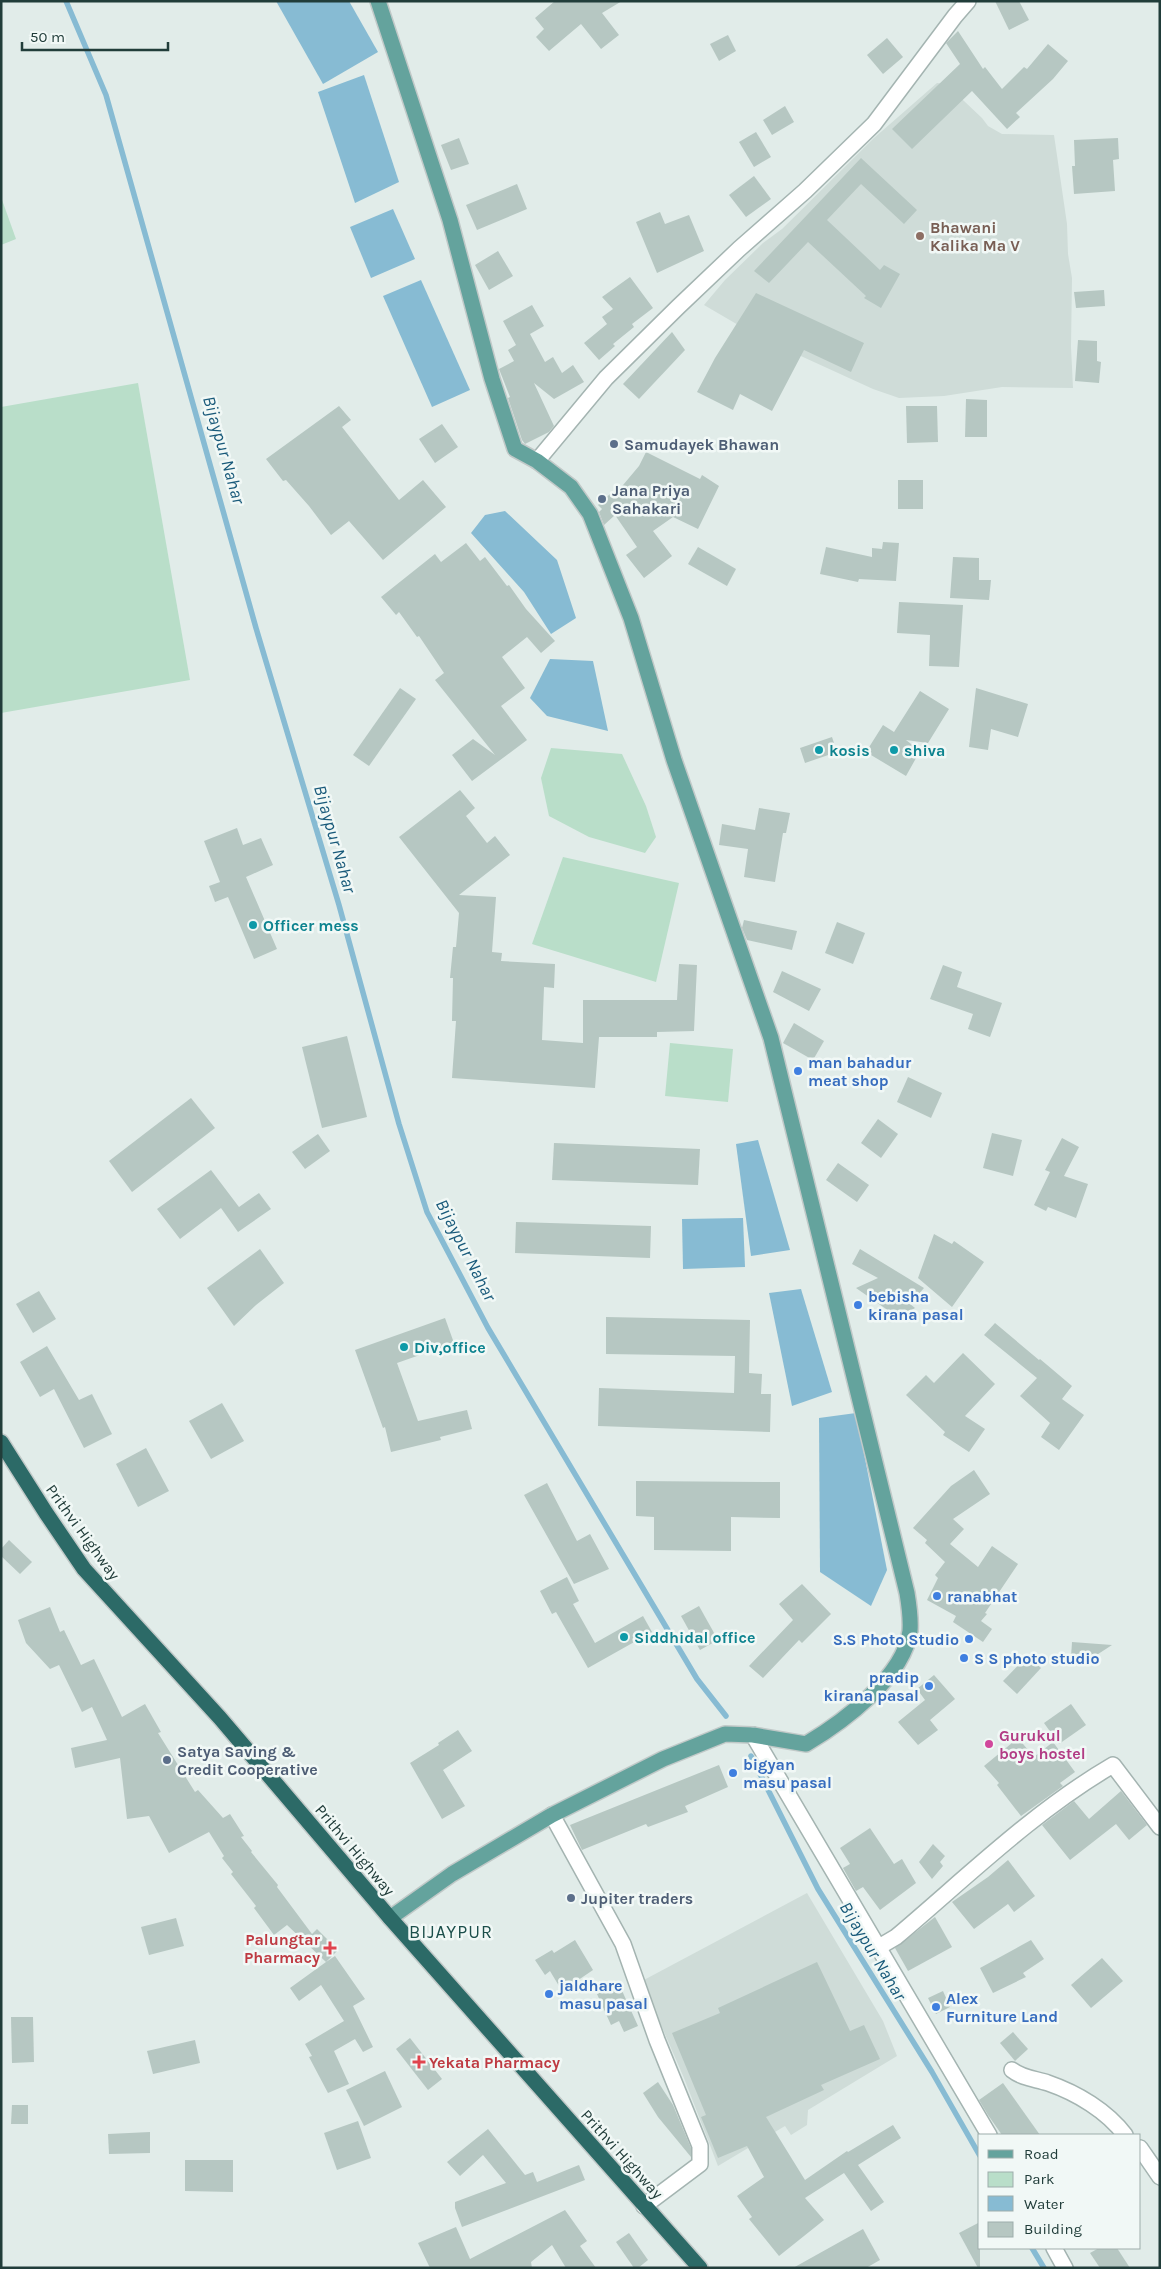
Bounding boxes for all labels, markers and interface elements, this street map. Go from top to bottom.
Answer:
scale bar [22,20,169,52]
text: 50 m [30,28,65,46]
place label: Bhawani Kalika Ma V [930,218,1020,255]
marker: Bhawani Kalika Ma V [914,230,926,242]
water label: Bijaypur Nahar [198,393,250,507]
place label: Samudayek Bhawan [624,435,779,454]
marker: Samudayek Bhawan [608,438,620,450]
place label: Jana Priya Sahakari [612,481,690,518]
marker: Jana Priya Sahakari [596,493,608,505]
place label: kosis [829,741,870,760]
place label: shiva [904,741,945,760]
marker: kosis [813,744,825,756]
marker: shiva [888,744,900,756]
water label: Bijaypur Nahar [309,782,361,896]
place label: Officer mess [263,916,359,935]
marker: Officer mess [247,919,259,931]
place label: man bahadur meat shop [808,1053,912,1090]
marker: man bahadur meat shop [792,1065,804,1077]
water label: Bijaypur Nahar [431,1195,502,1305]
place label: bebisha kirana pasal [868,1287,964,1324]
marker: bebisha kirana pasal [852,1299,864,1311]
place label: Div,office [414,1338,486,1357]
marker: Div,office [398,1341,410,1353]
street label: Prithvi Highway [42,1480,124,1584]
place label: ranabhat [947,1587,1017,1606]
marker: ranabhat [931,1590,943,1602]
place label: Siddhidal office [634,1628,755,1647]
place label: S.S Photo Studio [833,1630,959,1649]
marker: Siddhidal office [618,1631,630,1643]
marker: S.S Photo Studio [963,1633,975,1645]
place label: S S photo studio [974,1649,1100,1668]
marker: S S photo studio [958,1652,970,1664]
place label: pradip kirana pasal [823,1668,919,1705]
marker: pradip kirana pasal [923,1680,935,1692]
place label: Gurukul boys hostel [999,1726,1086,1763]
marker: Gurukul boys hostel [983,1738,995,1750]
place label: Satya Saving & Credit Cooperative [177,1742,318,1779]
marker: Satya Saving & Credit Cooperative [161,1754,173,1766]
place label: bigyan masu pasal [743,1755,832,1792]
marker: bigyan masu pasal [727,1767,739,1779]
street label: Prithvi Highway [311,1800,399,1900]
place label: Jupiter traders [581,1889,693,1908]
marker: Jupiter traders [565,1892,577,1904]
water label: Bijaypur Nahar [835,1898,912,2005]
district label: BIJAYPUR [409,1921,493,1943]
place label: Palungtar Pharmacy [244,1930,321,1967]
marker: Palungtar Pharmacy [324,1942,336,1954]
place label: jaldhare masu pasal [557,1976,648,2013]
marker: jaldhare masu pasal [543,1988,555,2000]
place label: Alex Furniture Land [946,1989,1058,2026]
marker: Alex Furniture Land [930,2001,942,2013]
place label: Yekata Pharmacy [429,2053,560,2072]
marker: Yekata Pharmacy [413,2056,425,2068]
street label: Prithvi Highway [577,2105,667,2203]
legend [978,2134,1141,2249]
text: Road [1024,2145,1059,2163]
text: Park [1024,2170,1054,2188]
text: Water [1024,2195,1065,2213]
text: Building [1024,2220,1082,2238]

